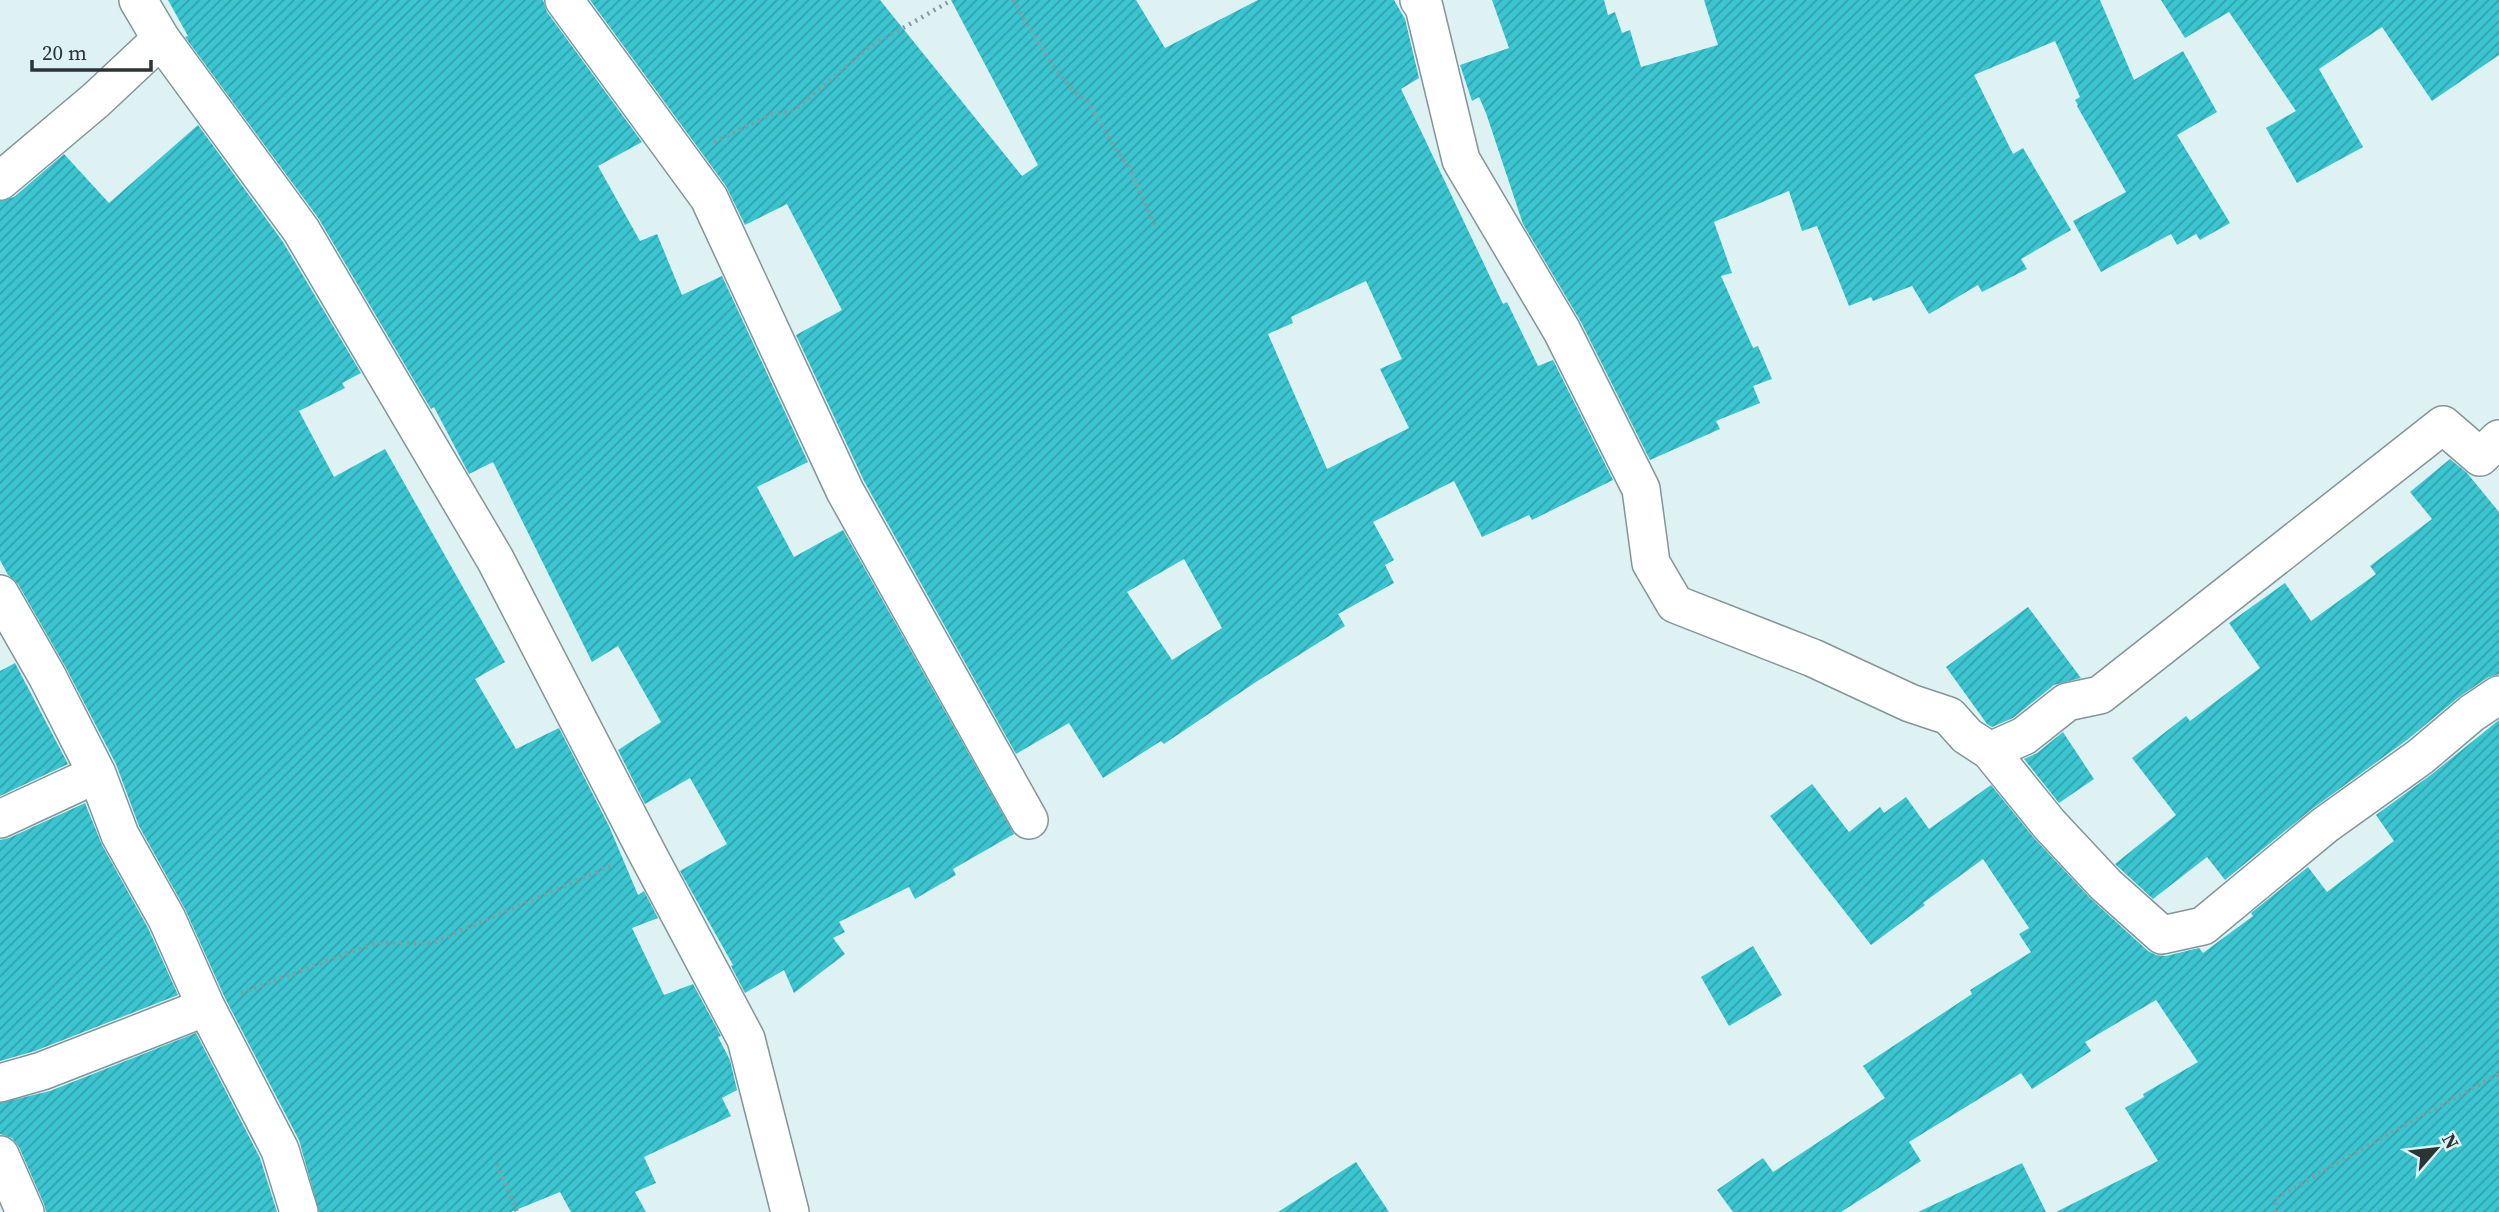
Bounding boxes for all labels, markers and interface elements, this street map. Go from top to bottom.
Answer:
scale bar [32,28,150,72]
text: 20 m [42,38,87,67]
north arrow [2401,1114,2471,1184]
text: N [2436,1129,2466,1153]

